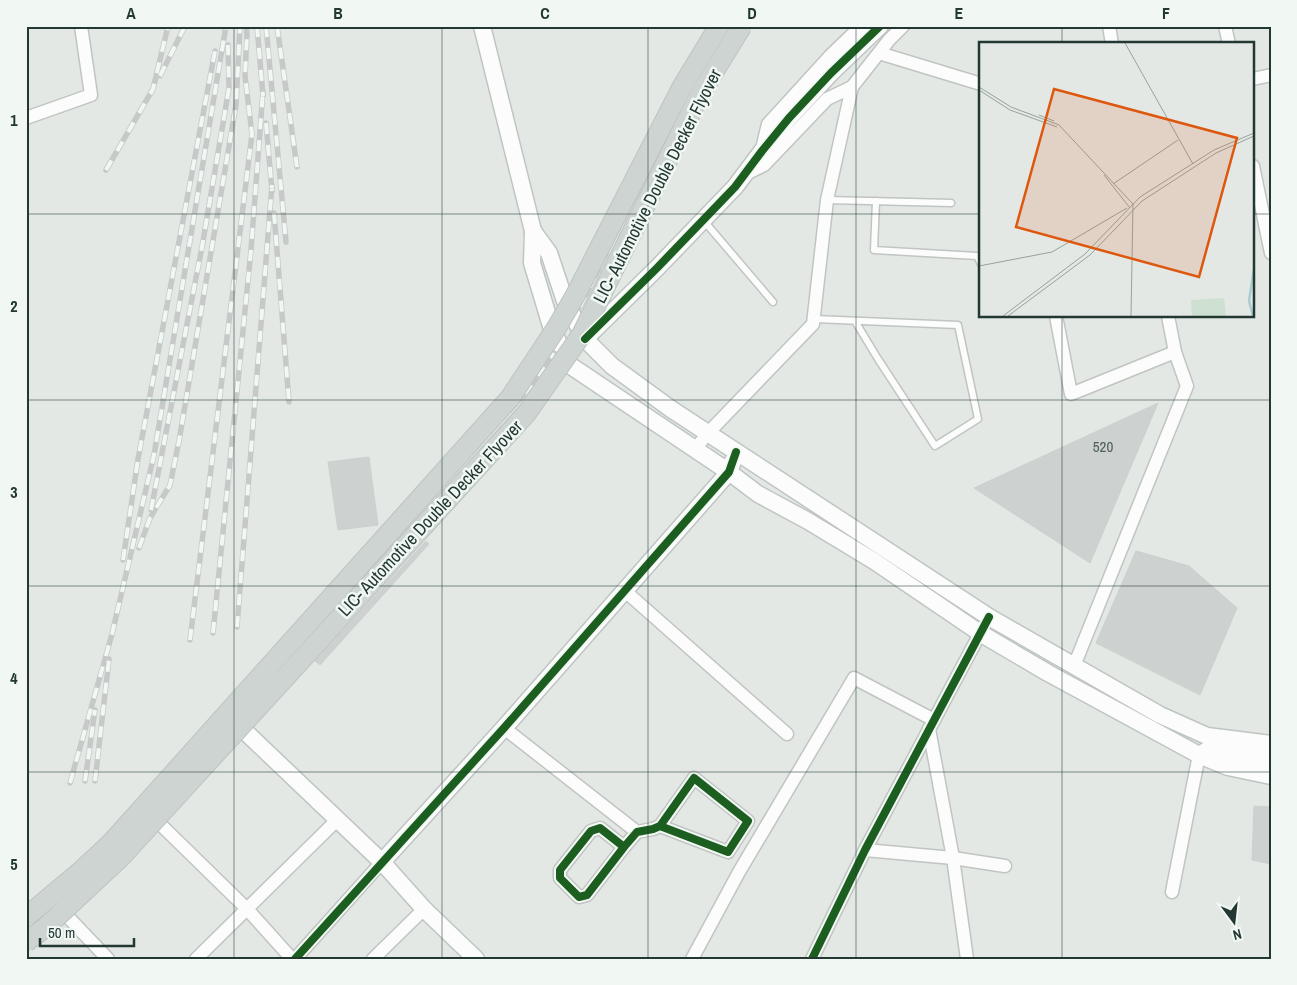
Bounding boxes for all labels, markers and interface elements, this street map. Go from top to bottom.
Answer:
text: A [126,2,136,24]
text: B [333,2,343,24]
text: C [540,2,550,24]
text: D [747,2,757,24]
text: E [955,2,964,24]
text: F [1162,2,1170,24]
inset map [979,42,1254,318]
street label: LIC- Automotive Double Decker Flyover [587,64,727,308]
text: 1 [10,109,18,131]
text: 2 [10,295,18,317]
street label: LIC- Automotive Double Decker Flyover [332,414,528,622]
house number: 520 [1093,436,1113,457]
text: 3 [10,481,18,503]
text: 4 [10,667,18,689]
text: 5 [10,853,18,875]
north arrow [1210,898,1260,948]
scale bar [40,915,134,947]
text: 50 m [48,922,75,943]
text: N [1231,925,1244,944]

